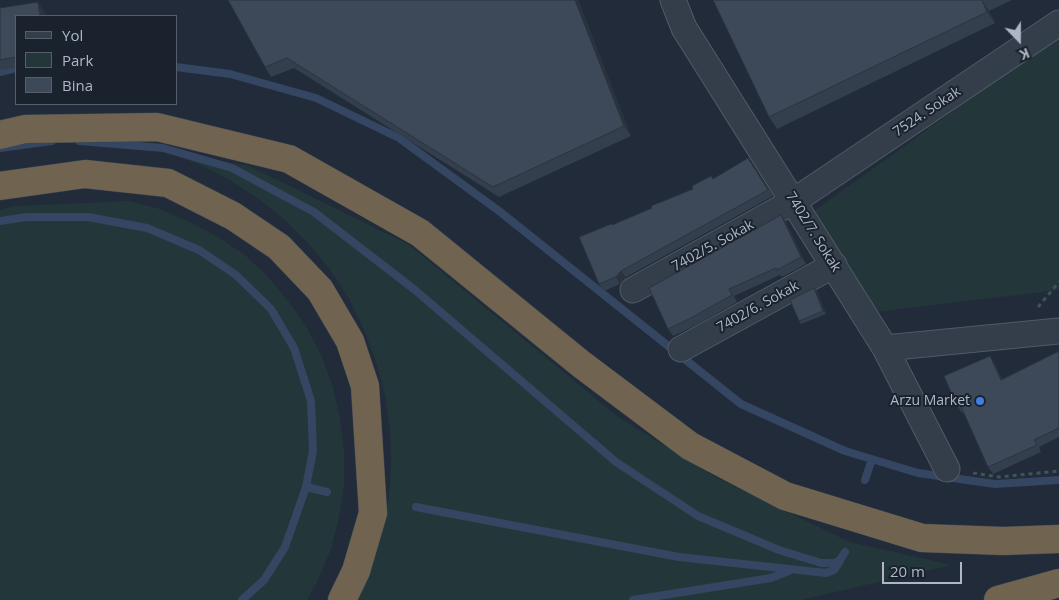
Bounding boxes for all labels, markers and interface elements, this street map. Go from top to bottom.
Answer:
legend [15,15,178,105]
north arrow [994,15,1044,65]
text: Yol [62,25,83,45]
text: K [1017,44,1033,65]
text: Park [62,50,93,70]
text: Bina [62,75,93,95]
street label: 7524. Sokak [890,83,964,141]
street label: 7402/7. Sokak [782,189,844,275]
street label: 7402/5. Sokak [669,217,757,275]
street label: 7402/6. Sokak [714,278,802,336]
place label: Arzu Market [890,393,970,409]
marker: Arzu Market [974,395,986,407]
scale bar [884,552,964,584]
text: 20 m [890,561,925,581]

